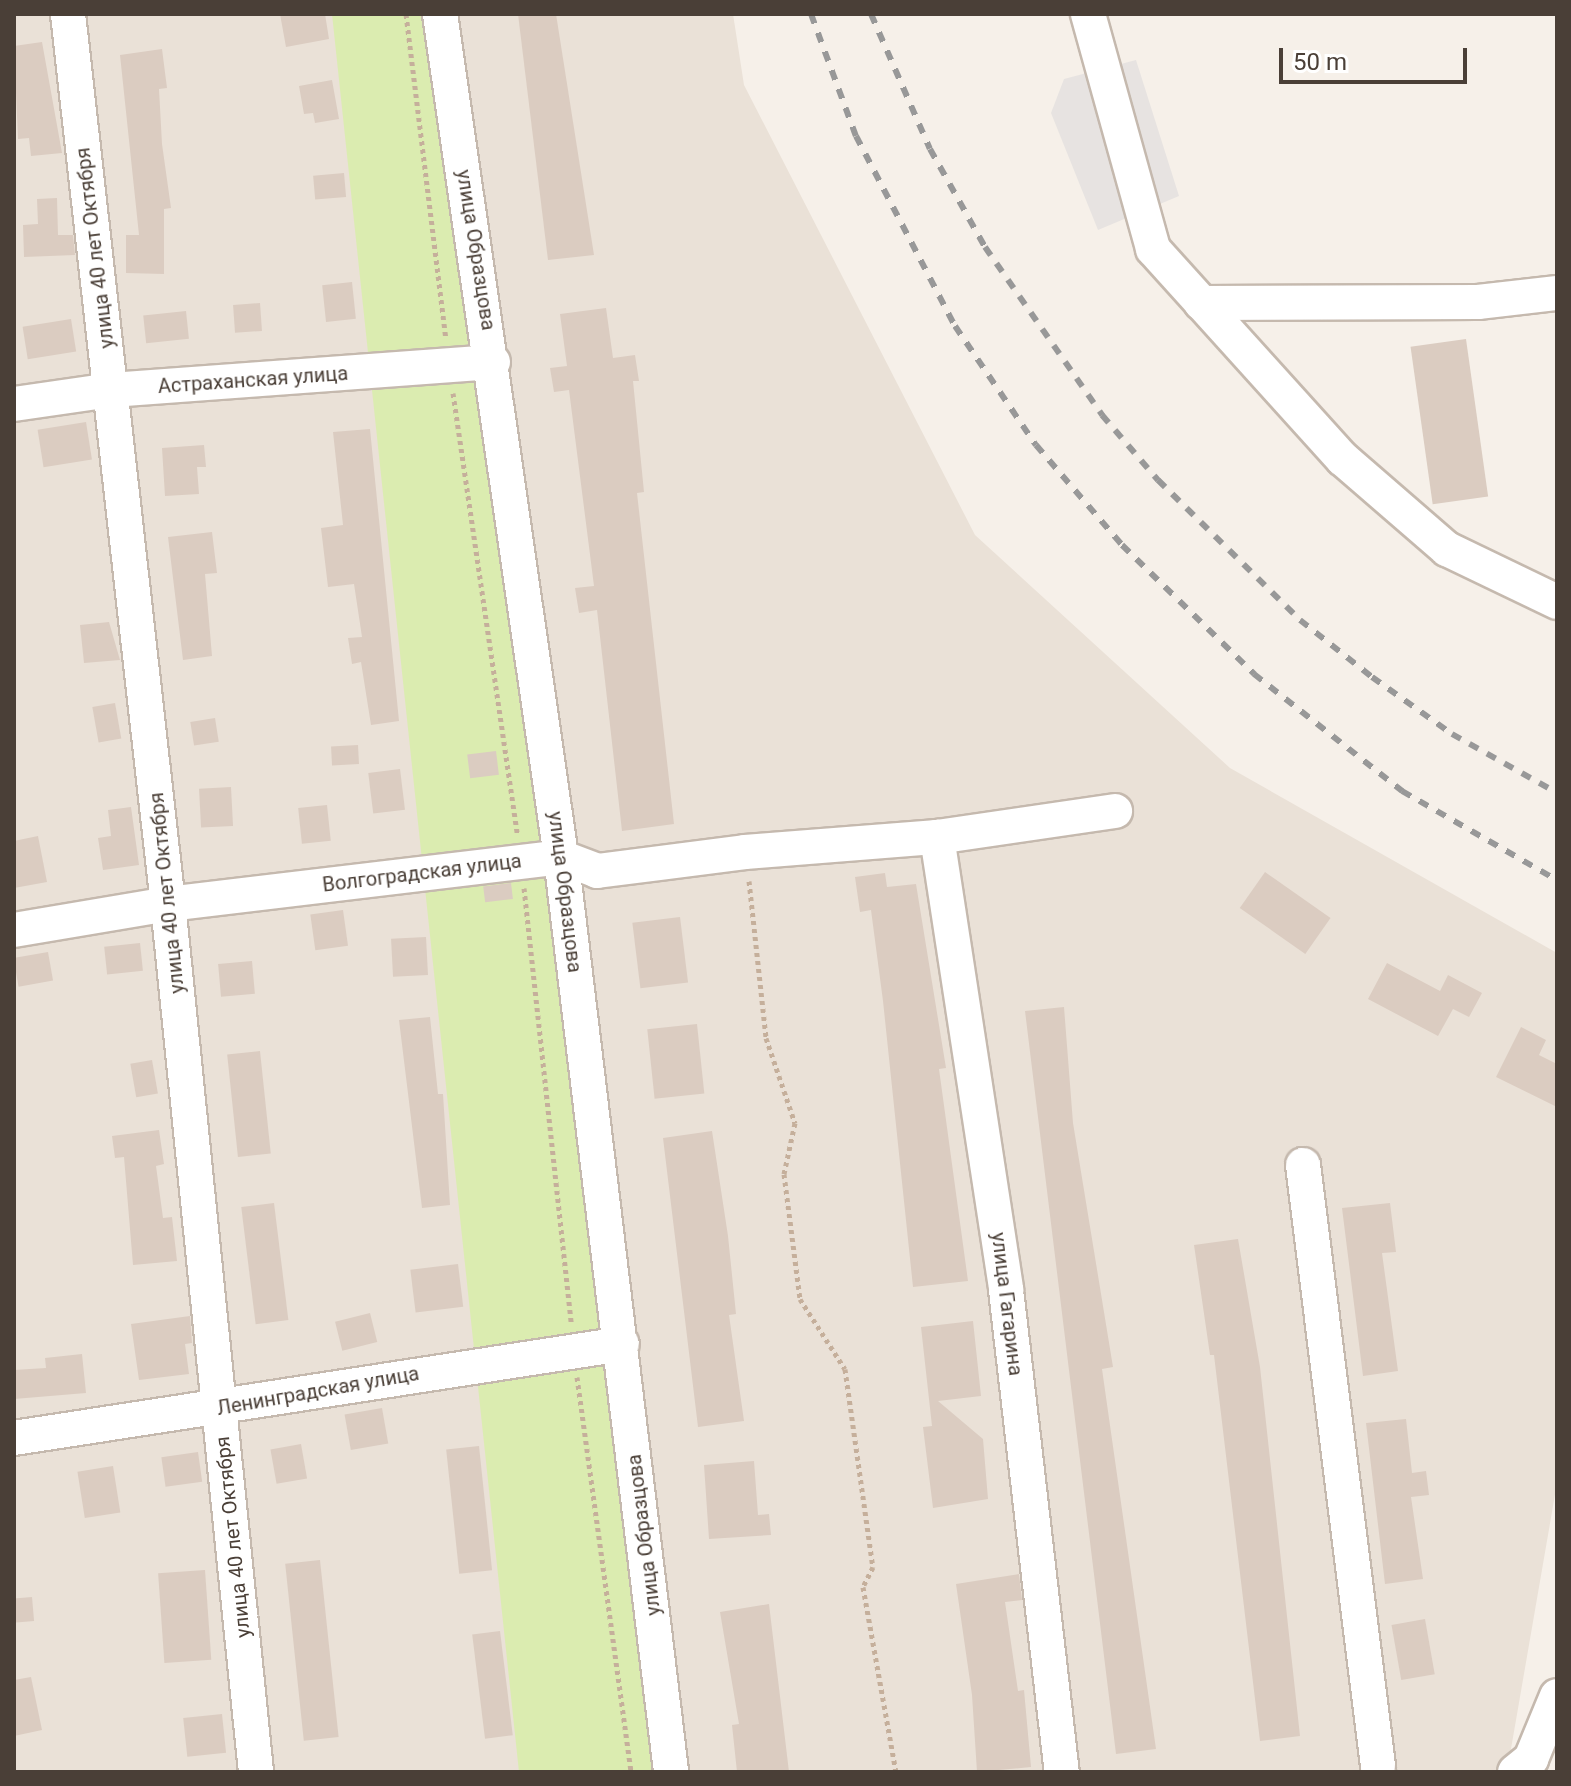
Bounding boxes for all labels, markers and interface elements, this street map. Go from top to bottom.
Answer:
scale bar [1283,32,1471,82]
text: 50 m [1293,48,1347,76]
street label: улица 40 лет Октября [71,146,119,350]
street label: улица Образцова [451,168,501,332]
street label: Астраханская улица [157,361,349,399]
street label: улица 40 лет Октября [144,791,190,995]
street label: улица Образцова [543,810,587,974]
street label: Волгоградская улица [321,849,523,897]
street label: улица Гагарина [986,1231,1028,1377]
street label: Ленинградская улица [215,1361,421,1421]
street label: улица 40 лет Октября [210,1435,256,1639]
street label: улица Образцова [622,1453,666,1617]

